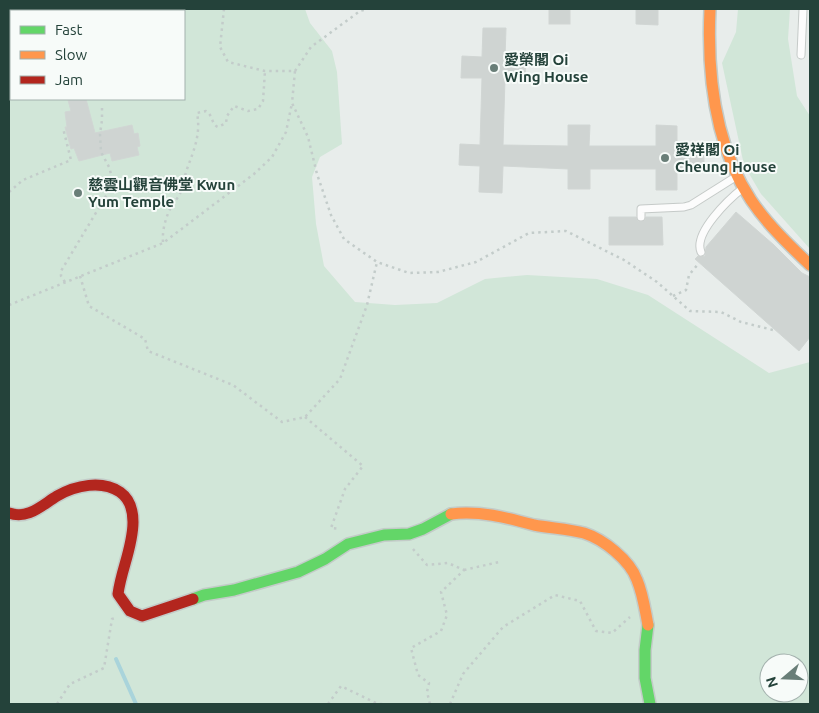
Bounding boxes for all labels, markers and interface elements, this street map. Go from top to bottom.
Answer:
legend [10,10,185,100]
text: Fast [55,21,83,38]
text: Slow [55,46,88,63]
place label: 愛榮閣 Oi Wing House [504,51,588,85]
marker: 愛榮閣 Oi Wing House [488,62,500,74]
text: Jam [55,71,83,88]
place label: 愛祥閣 Oi Cheung House [675,141,776,175]
marker: 愛祥閣 Oi Cheung House [659,152,671,164]
place label: 慈雲山觀音佛堂 Kwun Yum Temple [88,176,235,210]
marker: 慈雲山觀音佛堂 Kwun Yum Temple [72,187,84,199]
north arrow [759,653,809,703]
text: N [762,675,781,690]

